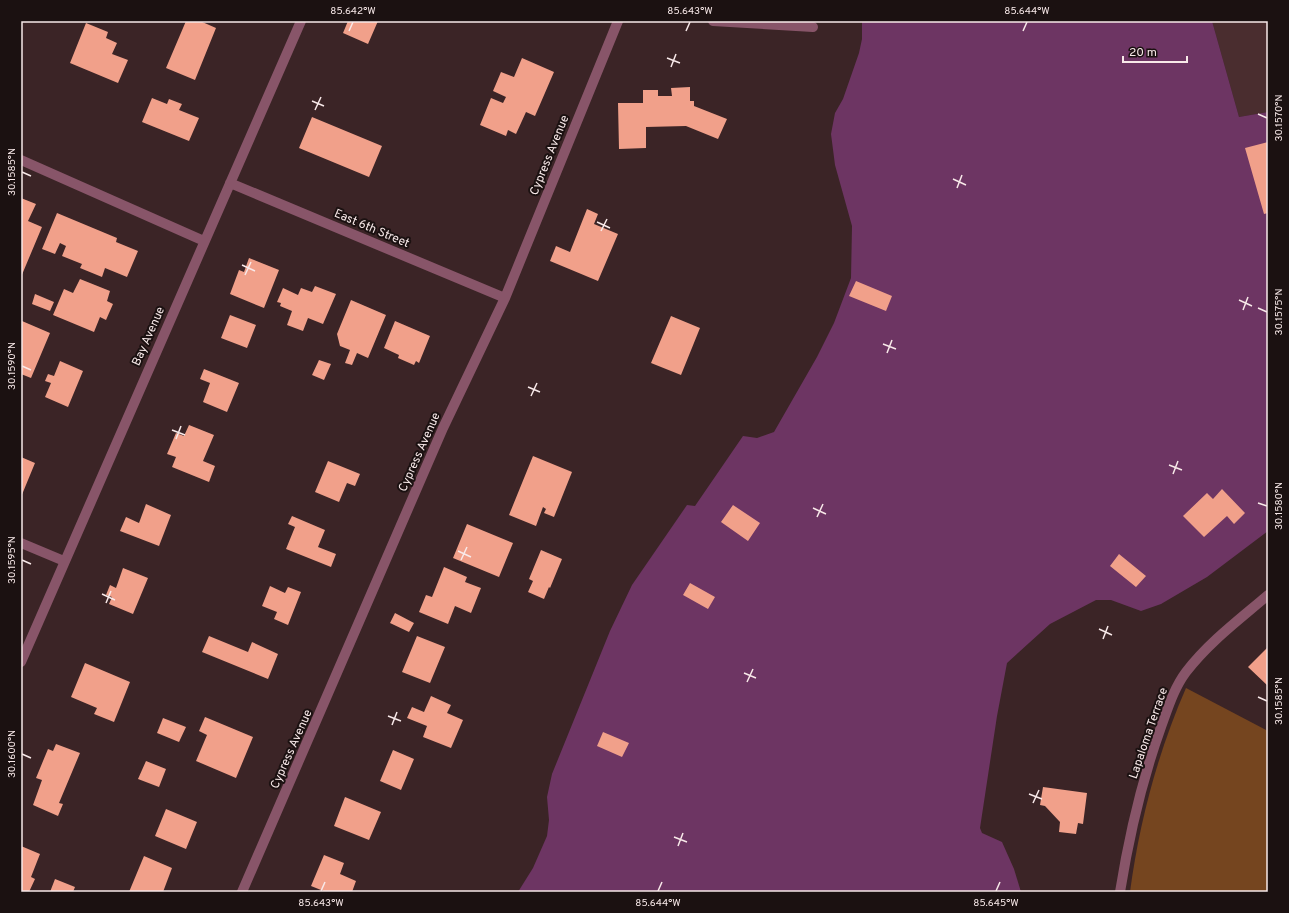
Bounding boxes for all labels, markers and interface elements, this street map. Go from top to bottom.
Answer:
text: 85.642°W [330,5,376,18]
text: 85.643°W [667,5,713,18]
text: 85.644°W [1004,5,1050,18]
scale bar [1123,38,1187,64]
text: 20 m [1129,45,1157,61]
text: 30.1570°N [1273,95,1286,141]
street label: Cypress Avenue [527,113,573,198]
text: 30.1585°N [6,148,19,196]
street label: East 6th Street [331,206,412,252]
text: 30.1575°N [1273,288,1286,336]
street label: Bay Avenue [129,304,169,368]
text: 30.1590°N [6,342,19,390]
street label: Cypress Avenue [395,410,445,495]
text: 30.1580°N [1273,482,1286,530]
text: 30.1595°N [6,536,19,584]
text: 30.1585°N [1273,677,1286,725]
street label: Lapaloma Terrace [1126,685,1172,781]
street label: Cypress Avenue [267,707,317,792]
text: 30.1600°N [6,730,19,778]
text: 85.643°W [298,897,344,910]
text: 85.644°W [635,897,681,910]
text: 85.645°W [973,897,1019,910]

